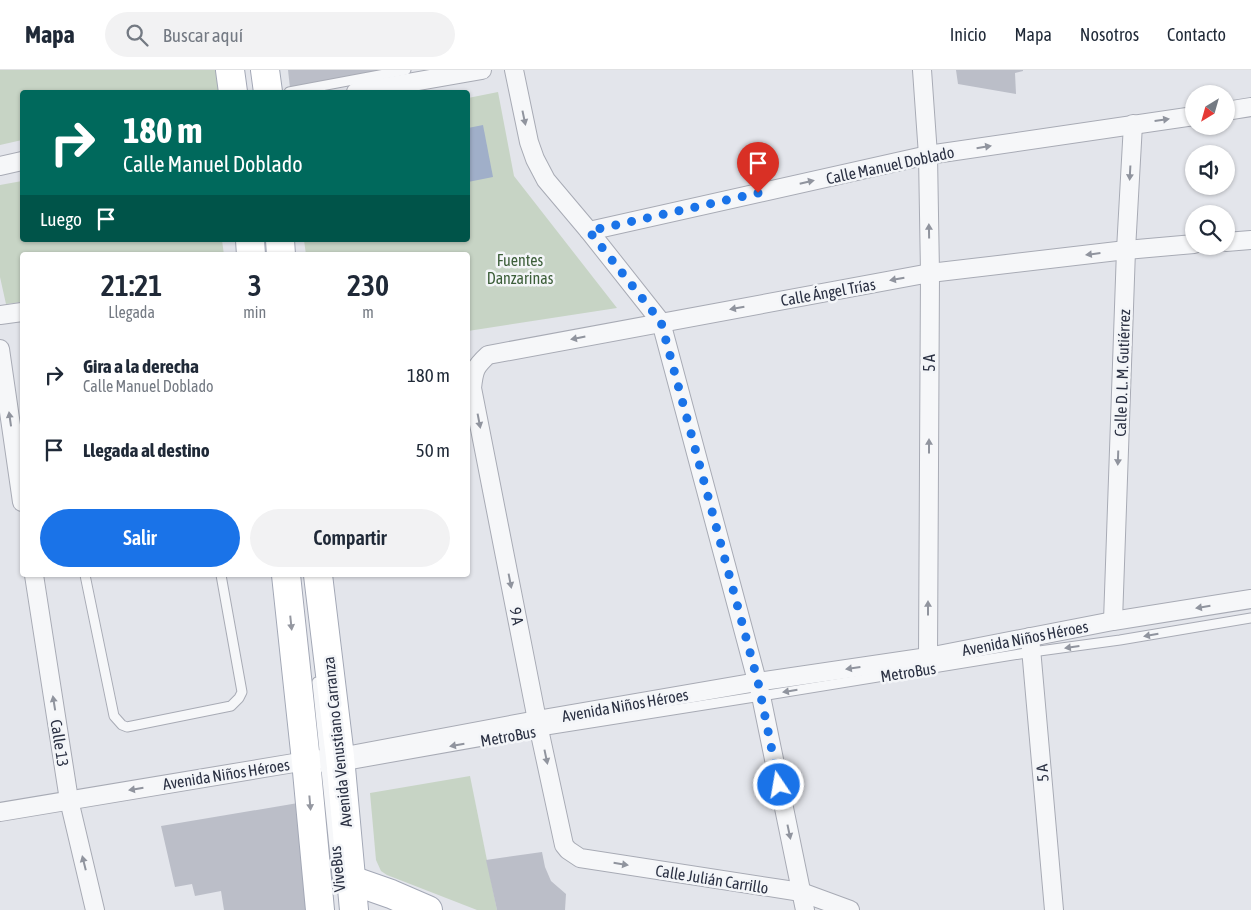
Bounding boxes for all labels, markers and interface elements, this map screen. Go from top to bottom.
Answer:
search box [105,12,455,57]
text: Mapa [25,21,75,48]
icon: search [123,21,151,49]
text: Buscar aquí [163,24,243,46]
text: Inicio [950,24,986,45]
text: Mapa [1014,24,1052,45]
text: Nosotros [1080,24,1139,45]
text: Contacto [1167,24,1226,45]
north arrow [1185,85,1235,135]
map controls [1185,85,1235,255]
icon: right [40,110,105,175]
text: 180 m [123,110,202,150]
one-way arrow [520,110,528,125]
one-way arrow [1154,116,1170,124]
pin [737,142,779,193]
street label: Calle Manuel Doblado [824,143,956,187]
one-way arrow [976,143,992,151]
button: sound [1185,145,1235,195]
icon: arrive [744,149,772,177]
text: Calle Manuel Doblado [123,151,303,177]
one-way arrow [1126,165,1134,181]
one-way arrow [800,178,815,186]
icon: arrive [92,205,120,233]
button: search [1185,205,1235,255]
text: Luego [40,208,82,230]
one-way arrow [925,223,933,239]
one-way arrow [1085,250,1101,258]
park label: Fuentes Danzarinas [487,251,554,287]
text: 21:21 [101,268,162,302]
text: 3 [248,268,262,302]
text: 230 [347,268,389,302]
street label: Calle Ángel Trías [779,275,877,310]
one-way arrow [889,276,905,284]
text: Llegada [108,303,155,321]
text: min [243,303,266,321]
text: m [362,303,374,321]
one-way arrow [729,305,745,313]
street label: Calle D. L. M. Gutiérrez [1111,309,1133,437]
one-way arrow [570,334,585,342]
street label: 5 A [920,354,938,372]
text: Gira a la derecha [83,355,199,377]
icon: right [40,361,68,389]
text: 180 m [407,364,450,386]
text: Calle Manuel Doblado [83,377,214,395]
one-way arrow [6,411,14,427]
one-way arrow [475,414,483,429]
icon: arrive [40,436,68,464]
one-way arrow [925,438,933,454]
text: Llegada al destino [83,439,210,461]
text: 50 m [416,439,450,461]
one-way arrow [1114,450,1122,466]
button: Salir [40,509,240,567]
button: Compartir [250,509,450,567]
one-way arrow [506,573,514,588]
one-way arrow [924,600,932,616]
one-way arrow [1195,603,1211,611]
street label: 9 A [506,606,528,626]
one-way arrow [287,616,295,632]
street label: Avenida Niños Héroes [960,617,1090,659]
one-way arrow [1143,631,1159,639]
one-way arrow [1063,643,1079,651]
street label: Avenida Venustiano Carranza [319,656,355,828]
street label: MetroBus [879,659,937,685]
one-way arrow [845,664,861,672]
street label: Avenida Niños Héroes [560,685,690,725]
one-way arrow [782,688,798,696]
one-way arrow [49,695,57,711]
street label: Calle 13 [47,718,73,768]
street label: MetroBus [479,722,537,750]
one-way arrow [449,742,465,750]
one-way arrow [542,750,550,766]
street label: Avenida Niños Héroes [161,755,291,793]
position arrow [752,758,804,810]
street label: 5 A [1032,763,1052,783]
one-way arrow [128,785,144,793]
one-way arrow [306,795,314,811]
one-way arrow [785,824,793,840]
street label: ViveBus [326,845,348,893]
one-way arrow [80,855,88,870]
one-way arrow [613,861,629,869]
street label: Calle Julián Carrillo [654,861,770,897]

